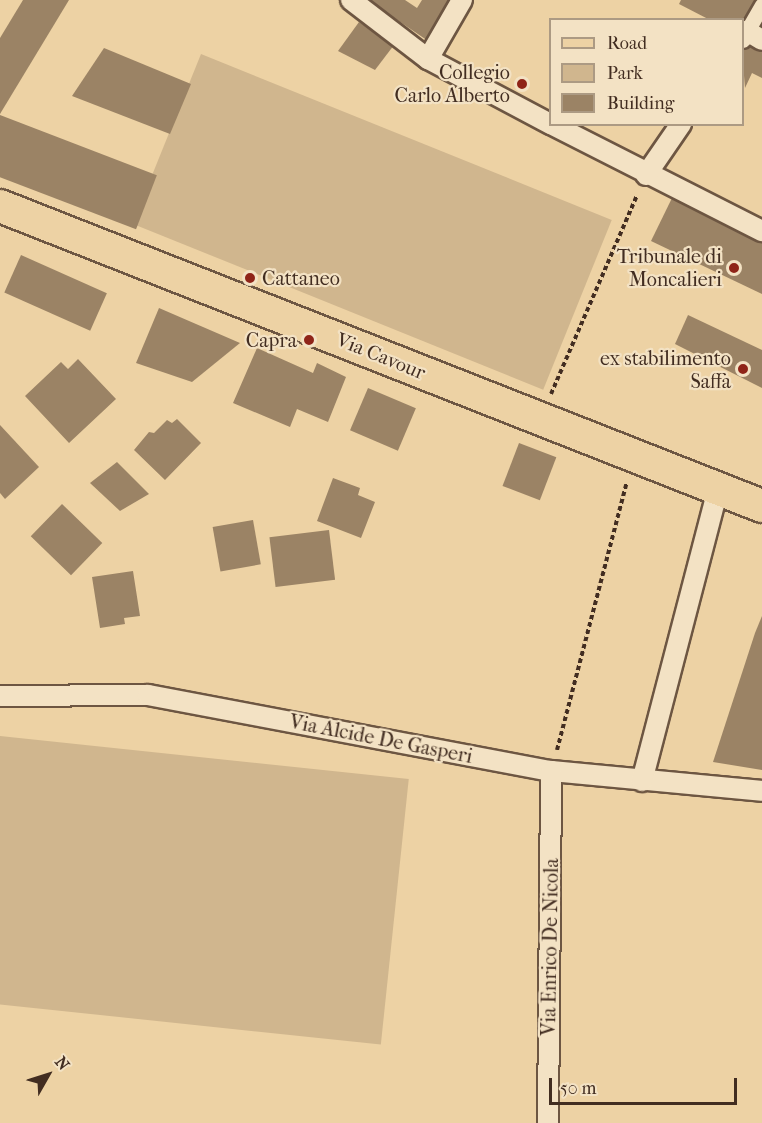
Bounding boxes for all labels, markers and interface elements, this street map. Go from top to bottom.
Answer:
legend [549,18,744,126]
text: Road [607,33,647,54]
place label: Collegio Carlo Alberto [394,60,510,107]
text: Park [607,63,643,84]
marker: Collegio Carlo Alberto [515,77,529,91]
text: Building [607,93,674,114]
place label: Tribunale di Moncalieri [617,244,722,291]
marker: Tribunale di Moncalieri [727,261,741,275]
place label: Cattaneo [262,266,340,290]
marker: Cattaneo [243,271,257,285]
street label: Via Cavour [333,327,429,385]
place label: Capra [246,328,297,352]
marker: Capra [302,333,316,347]
place label: ex stabilimento Saffa [600,346,731,393]
marker: ex stabilimento Saffa [736,362,750,376]
street label: Via Alcide De Gasperi [288,709,474,769]
street label: Via Enrico De Nicola [536,858,564,1036]
north arrow [18,1045,78,1105]
text: N [51,1053,74,1074]
scale bar [552,1066,740,1104]
text: 50 m [560,1078,596,1099]

